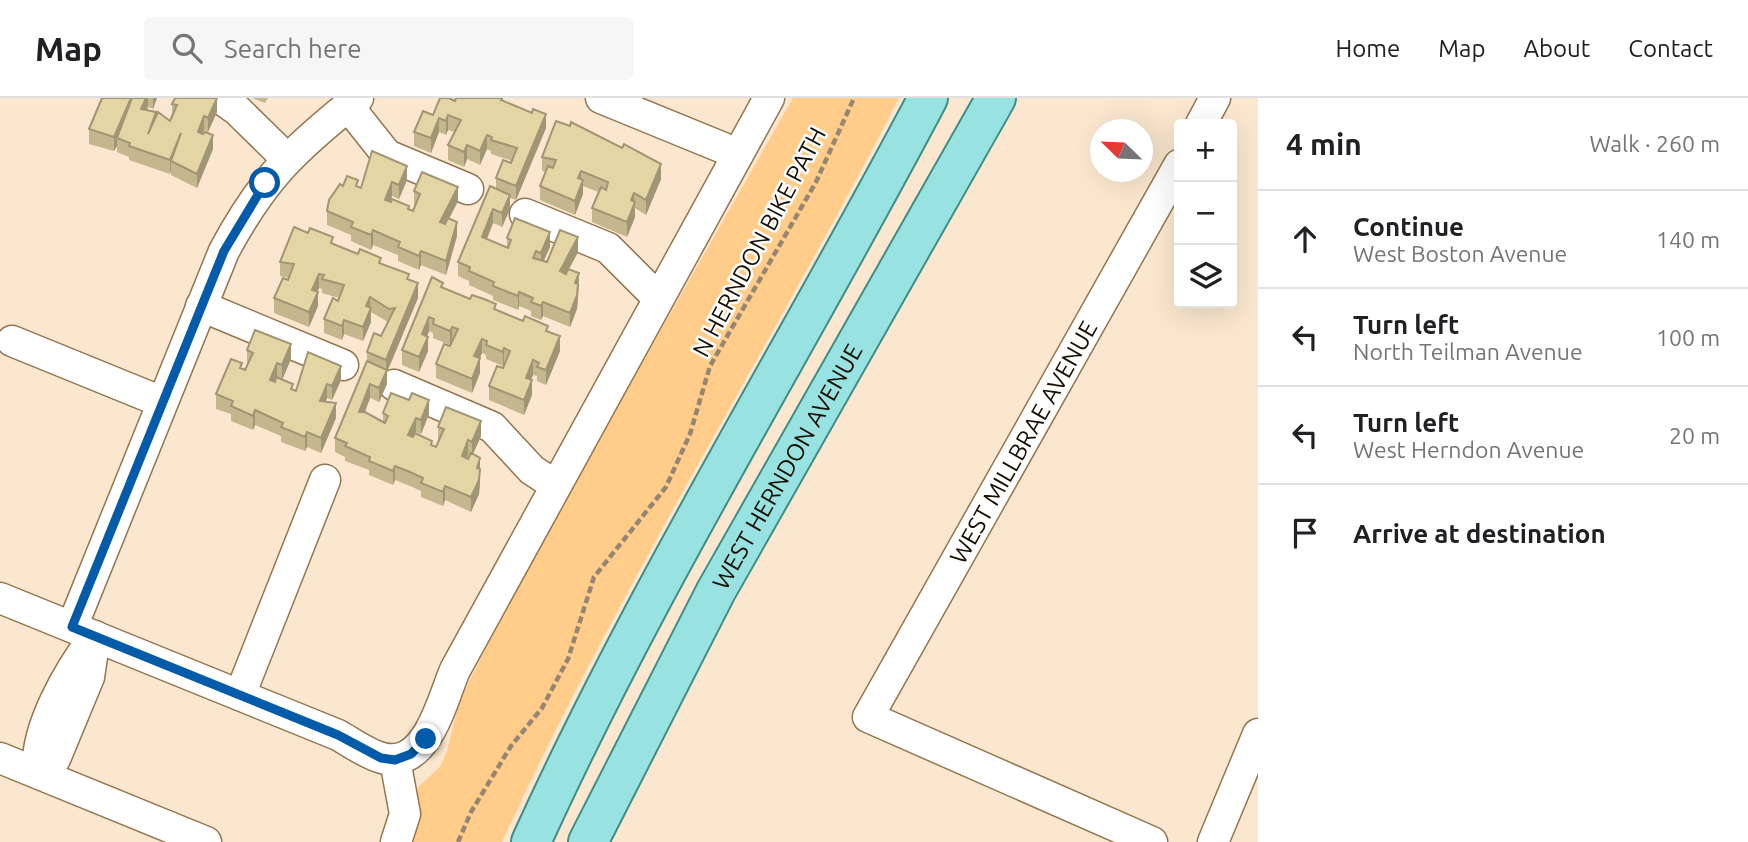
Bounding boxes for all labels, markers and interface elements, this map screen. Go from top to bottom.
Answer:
search box [144,17,634,80]
icon: search [168,29,206,67]
text: Map [35,30,102,67]
text: Search here [224,34,362,63]
text: Home [1335,35,1400,62]
text: Map [1438,35,1485,62]
text: About [1523,35,1590,62]
text: Contact [1628,35,1713,62]
north arrow [1090,119,1153,182]
map controls [1174,119,1237,308]
button: + [1174,119,1237,182]
street label: N HERNDON BIKE PATH [687,123,831,361]
text: 4 min [1286,127,1362,161]
text: Walk · 260 m [1589,131,1720,156]
route start [249,167,280,198]
button: − [1174,182,1237,245]
text: Continue [1353,212,1464,241]
icon: ahead [1286,220,1324,258]
text: 140 m [1656,227,1720,252]
text: West Boston Avenue [1353,241,1567,266]
button: layers [1174,245,1237,308]
text: Turn left [1353,310,1459,339]
street label: WEST MILLBRAE AVENUE [944,316,1102,568]
icon: left [1286,318,1324,356]
text: 100 m [1656,325,1720,350]
street label: WEST HERNDON AVENUE [706,339,867,594]
text: North Teilman Avenue [1353,339,1583,364]
text: Turn left [1353,408,1459,437]
icon: left [1286,416,1324,454]
text: 20 m [1669,423,1720,448]
text: West Herndon Avenue [1353,437,1584,462]
icon: arrive [1286,514,1324,552]
text: Arrive at destination [1353,519,1606,548]
route end [410,723,441,754]

